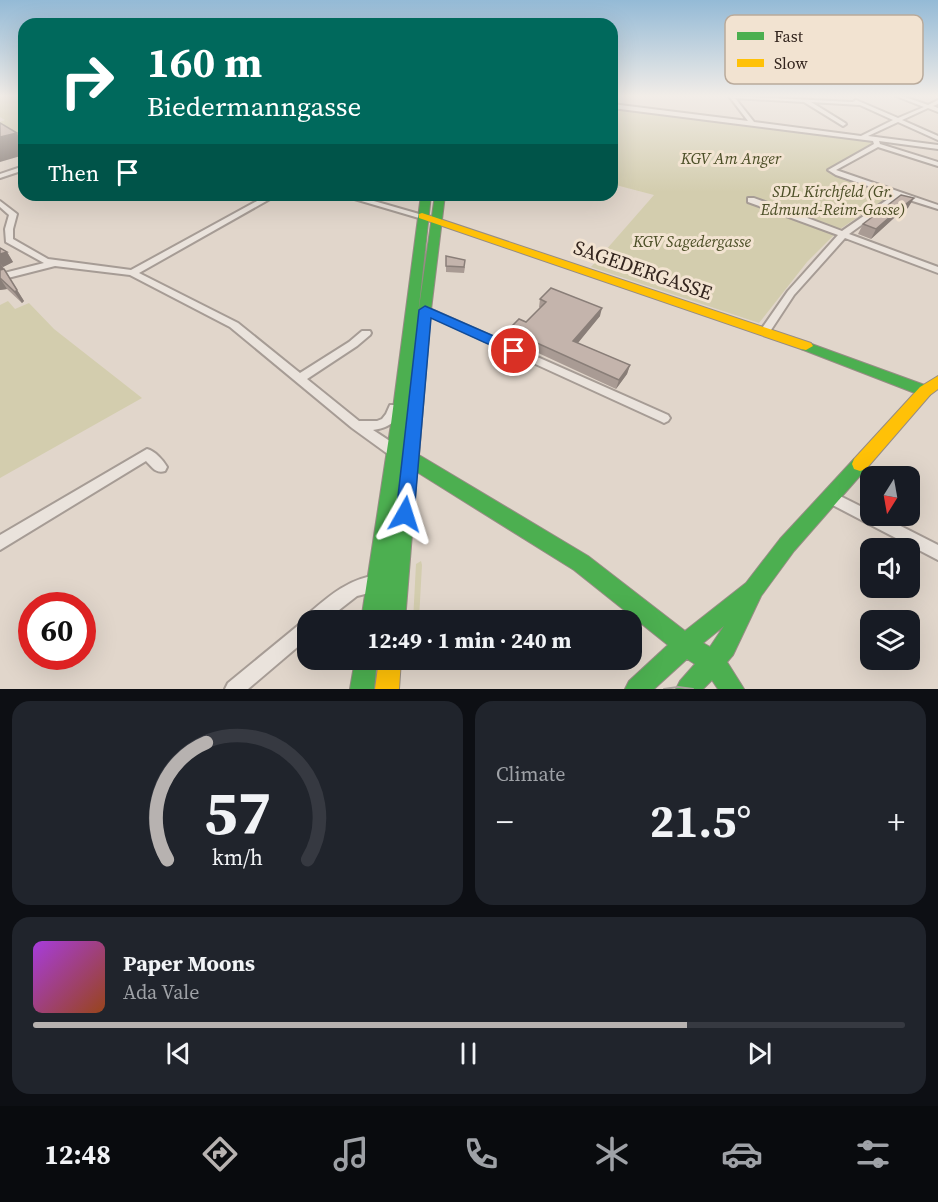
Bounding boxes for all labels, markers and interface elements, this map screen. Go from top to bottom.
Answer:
legend [725,15,923,84]
text: Fast [774,25,804,47]
text: 160 m [147,33,262,91]
icon: right [48,42,126,120]
text: Slow [774,52,809,74]
text: Biedermanngasse [147,88,361,125]
park label: KGV Am Anger [680,147,782,169]
icon: arrive [111,156,144,189]
text: Then [48,158,99,188]
park label: SDL Kirchfeld (Gr. Edmund-Reim-Gasse) [759,180,906,220]
park label: KGV Sagedergasse [632,230,752,252]
street label: SAGEDERGASSE [570,233,716,307]
pin [488,325,539,376]
icon: arrive [497,334,530,367]
north arrow [860,466,920,526]
map controls [860,466,920,670]
position arrow [373,482,437,546]
button: sound [860,538,920,598]
speed limit sign: 60 [18,592,96,670]
button: layers [860,610,920,670]
text: 12:49 · 1 min · 240 m [368,625,571,655]
text: Climate [496,760,565,788]
text: 57 [204,769,271,855]
text: 21.5° [650,790,751,852]
text: − [496,799,514,844]
text: + [888,799,905,844]
text: km/h [212,843,263,872]
text: Paper Moons [123,948,255,978]
text: Ada Vale [123,978,199,1006]
icon: previous [162,1037,195,1070]
icon: pause [452,1037,485,1070]
icon: next [743,1037,776,1070]
icon: directions [199,1133,241,1175]
icon: music [330,1133,372,1175]
icon: phone [460,1133,502,1175]
icon: climate [591,1133,633,1175]
icon: car [721,1133,763,1175]
icon: filters [852,1133,894,1175]
text: 12:48 [44,1136,111,1173]

